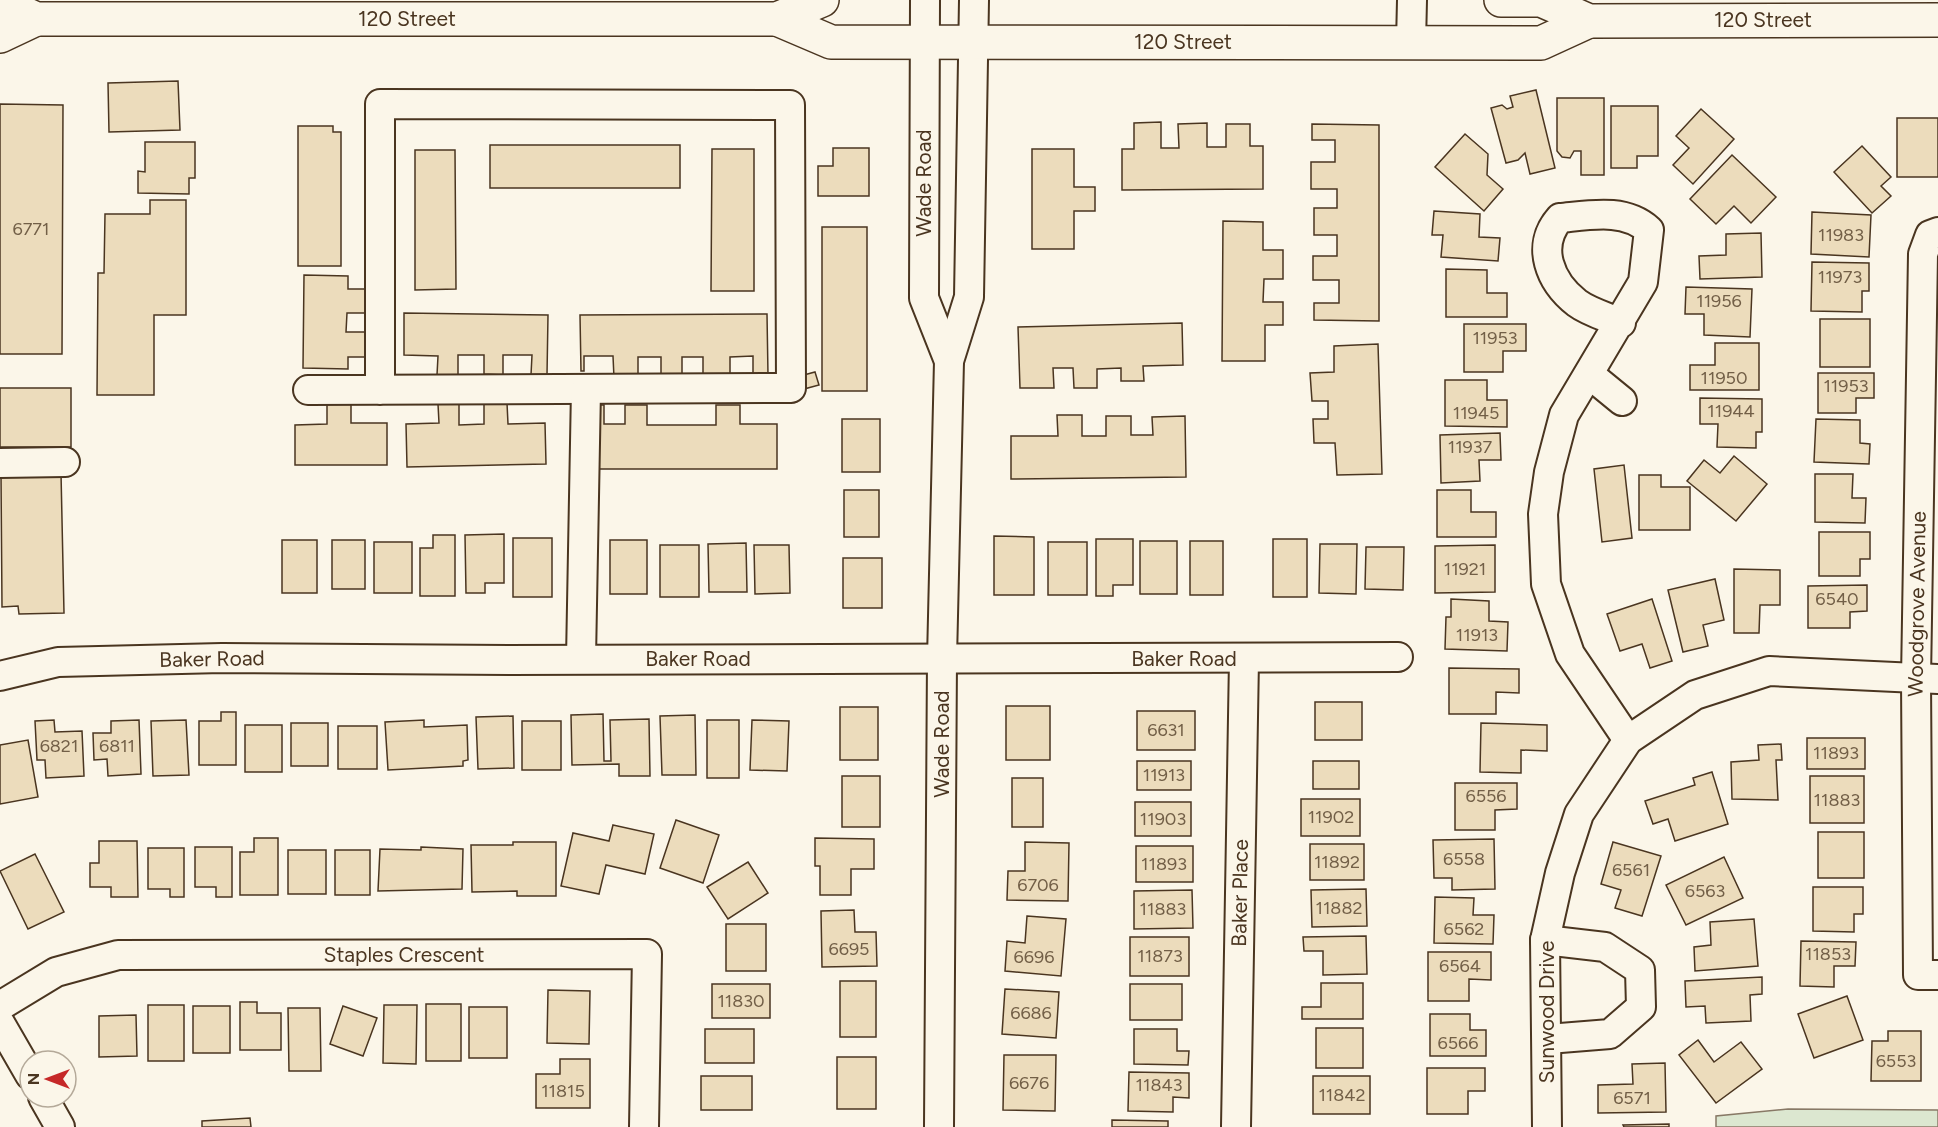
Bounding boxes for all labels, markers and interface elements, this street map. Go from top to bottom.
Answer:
street label: 120 Street [358,6,456,31]
street label: 120 Street [1714,7,1812,32]
street label: 120 Street [1134,29,1232,54]
street label: Wade Road [911,129,936,237]
house number: 6771 [13,218,49,240]
house number: 11983 [1818,224,1864,246]
house number: 11973 [1818,266,1862,288]
house number: 11956 [1696,290,1742,312]
house number: 11953 [1472,327,1518,349]
house number: 11950 [1701,367,1747,389]
house number: 11953 [1823,375,1869,397]
house number: 11944 [1707,400,1755,422]
house number: 11945 [1453,402,1499,424]
house number: 11937 [1448,436,1493,458]
street label: Woodgrove Avenue [1902,511,1931,697]
house number: 11921 [1444,558,1486,580]
house number: 6540 [1815,588,1859,610]
house number: 11913 [1456,624,1498,646]
street label: Baker Road [159,645,265,672]
street label: Baker Road [645,646,751,671]
street label: Baker Road [1131,646,1237,671]
street label: Wade Road [929,690,954,798]
house number: 6631 [1147,719,1185,741]
house number: 6821 [40,735,78,757]
house number: 6811 [99,735,135,757]
house number: 11893 [1813,742,1859,764]
house number: 11913 [1143,764,1185,786]
house number: 6556 [1465,785,1507,807]
house number: 11883 [1814,789,1860,811]
house number: 11902 [1308,806,1354,828]
house number: 11903 [1140,808,1186,830]
street label: Baker Place [1226,839,1253,947]
house number: 6558 [1443,848,1485,870]
house number: 11892 [1314,851,1360,873]
house number: 11893 [1141,853,1187,875]
house number: 6561 [1612,859,1650,881]
house number: 6706 [1017,874,1059,896]
house number: 6563 [1685,880,1725,902]
house number: 11882 [1315,897,1363,919]
house number: 11883 [1140,898,1186,920]
house number: 6562 [1444,918,1484,940]
house number: 6695 [829,938,869,960]
street label: Sunwood Drive [1534,941,1559,1083]
street label: Staples Crescent [324,942,485,967]
house number: 11853 [1805,943,1851,965]
house number: 11873 [1137,945,1183,967]
house number: 6696 [1014,946,1054,968]
house number: 6564 [1439,955,1481,977]
house number: 11830 [717,990,765,1012]
house number: 6686 [1010,1002,1052,1024]
house number: 6566 [1438,1032,1478,1054]
north arrow [18,1049,78,1109]
house number: 6553 [1876,1050,1916,1072]
house number: 6676 [1009,1072,1049,1094]
text: N [24,1073,43,1085]
house number: 11843 [1136,1074,1182,1096]
house number: 11815 [541,1080,585,1102]
house number: 11842 [1318,1084,1366,1106]
house number: 6571 [1613,1087,1651,1109]

